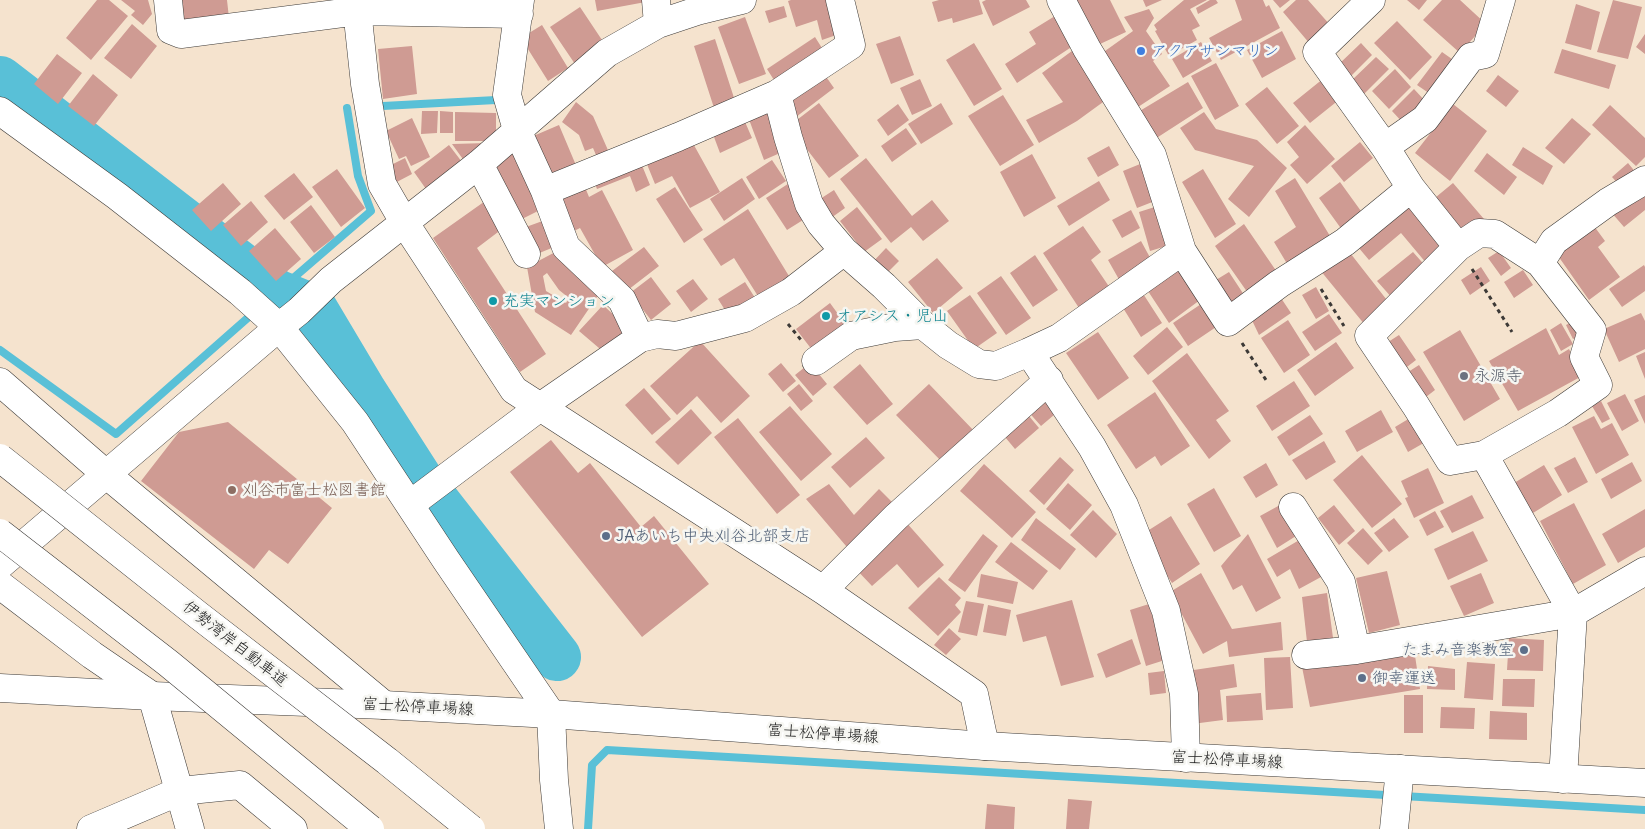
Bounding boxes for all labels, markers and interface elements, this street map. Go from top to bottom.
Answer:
place label: アクアサンマリン [1151,41,1279,61]
marker: アクアサンマリン [1135,45,1147,57]
place label: 充実マンション [503,291,615,311]
marker: 充実マンション [487,295,499,307]
place label: オアシス・児山 [836,306,948,326]
marker: オアシス・児山 [820,310,832,322]
place label: 永源寺 [1474,366,1522,386]
marker: 永源寺 [1458,370,1470,382]
place label: 刈谷市富士松図書館 [242,480,386,500]
marker: 刈谷市富士松図書館 [226,484,238,496]
place label: JAあいち中央刈谷北部支店 [616,526,811,546]
marker: JAあいち中央刈谷北部支店 [600,530,612,542]
street label: 伊勢湾岸自動車道 [179,597,291,691]
place label: たまみ音楽教室 [1402,640,1514,660]
marker: たまみ音楽教室 [1518,644,1530,656]
place label: 御幸運送 [1372,668,1436,688]
marker: 御幸運送 [1356,672,1368,684]
street label: 富士松停車場線 [362,694,474,720]
street label: 富士松停車場線 [766,721,880,747]
street label: 富士松停車場線 [1171,747,1283,773]

